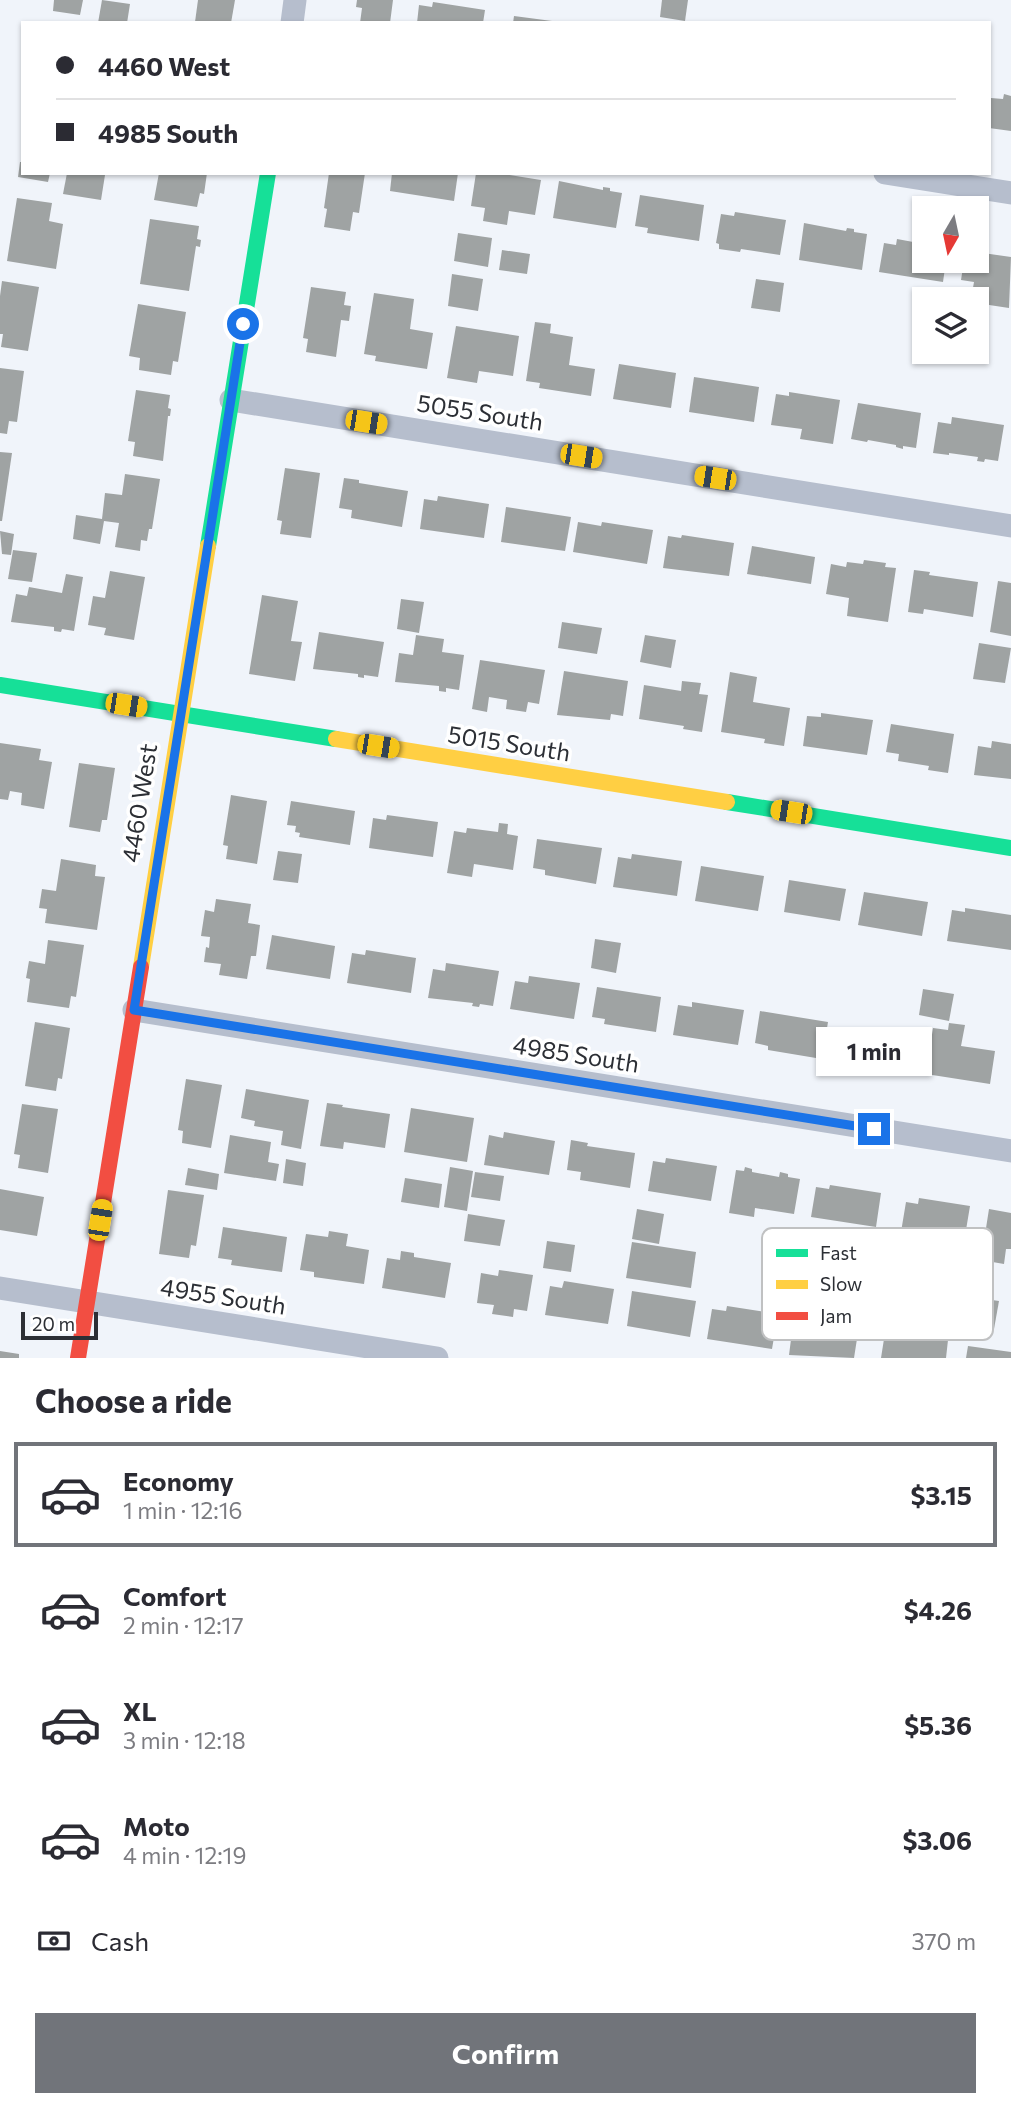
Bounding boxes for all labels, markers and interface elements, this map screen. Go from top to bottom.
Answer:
text: 4460 West [98,50,230,81]
text: 4985 South [98,117,238,148]
north arrow [912,196,989,273]
map controls [912,196,989,364]
button: layers [912,287,989,364]
route start [227,308,259,340]
street label: 5055 South [415,387,545,436]
car [344,408,389,436]
car [559,442,604,470]
car [693,464,738,492]
car [104,691,149,719]
street label: 5015 South [446,719,573,767]
car [356,732,401,760]
street label: 4460 West [115,741,162,864]
car [769,798,814,826]
callout: 1 min [816,1028,932,1076]
street label: 4985 South [511,1029,641,1078]
text: 1 min [847,1037,901,1065]
route end [858,1113,890,1145]
car [87,1198,114,1242]
legend [762,1228,993,1340]
text: Fast [820,1241,857,1264]
street label: 4955 South [158,1271,288,1320]
text: Slow [820,1272,862,1295]
text: Jam [820,1304,852,1327]
scale bar [21,1309,98,1341]
text: 20 m [32,1312,75,1335]
text: Choose a ride [35,1380,232,1420]
icon: car [39,1463,102,1526]
text: Economy [123,1465,234,1496]
text: $3.15 [910,1479,972,1510]
text: 1 min · 12:16 [123,1496,242,1524]
icon: car [39,1578,102,1641]
text: Comfort [123,1580,226,1611]
text: $4.26 [904,1594,972,1625]
text: 2 min · 12:17 [123,1611,244,1639]
icon: car [39,1693,102,1756]
text: XL [123,1695,157,1726]
text: $5.36 [904,1709,972,1740]
text: 3 min · 12:18 [123,1726,246,1754]
icon: car [39,1808,102,1871]
text: Moto [123,1810,190,1841]
text: $3.06 [902,1824,972,1855]
text: 4 min · 12:19 [123,1841,246,1869]
icon: cash [35,1922,73,1960]
text: Cash [91,1925,149,1956]
text: 370 m [911,1927,976,1955]
button: Confirm [35,2013,976,2093]

